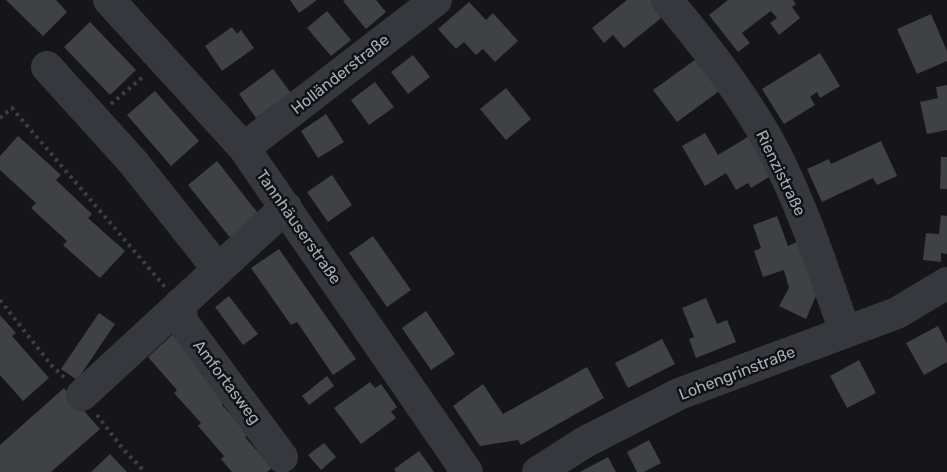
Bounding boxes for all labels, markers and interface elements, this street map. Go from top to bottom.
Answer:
street label: Holländerstraße [287,30,393,118]
street label: Rienzistraße [752,127,810,219]
street label: Tannhäuserstraße [253,166,346,288]
street label: Amfortasweg [189,336,265,428]
street label: Lohengrinstraße [676,342,798,404]

